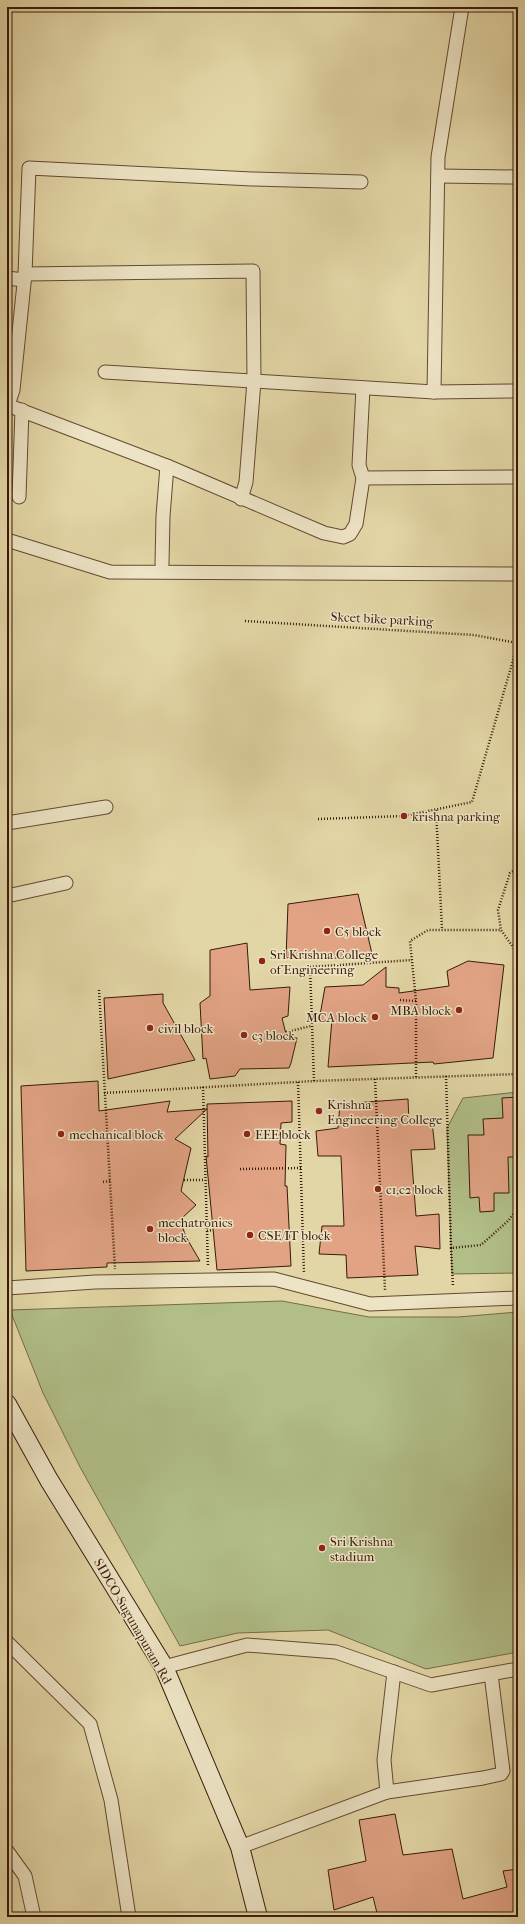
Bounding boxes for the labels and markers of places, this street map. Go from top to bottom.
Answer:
place label: krishna parking [412,809,501,824]
marker: krishna parking [399,811,409,821]
place label: C5 block [335,924,382,939]
marker: C5 block [322,926,332,936]
place label: Sri Krishna College of Engineering [270,947,379,977]
marker: Sri Krishna College of Engineering [257,956,267,966]
place label: MBA block [390,1003,451,1018]
marker: MBA block [454,1005,464,1015]
place label: MCA block [306,1010,367,1025]
marker: MCA block [370,1012,380,1022]
place label: civil block [158,1021,214,1036]
marker: civil block [145,1023,155,1033]
place label: c3 block [252,1028,295,1043]
marker: c3 block [239,1030,249,1040]
place label: Krishna Engineering College [327,1097,443,1127]
marker: Krishna Engineering College [314,1106,324,1116]
place label: mechanical block [69,1127,164,1142]
place label: EEE block [255,1127,311,1142]
marker: mechanical block [56,1129,66,1139]
marker: EEE block [242,1129,252,1139]
place label: c1,c2 block [386,1182,444,1197]
marker: c1,c2 block [373,1184,383,1194]
place label: mechatronics block [157,1215,233,1245]
marker: mechatronics block [145,1224,155,1234]
place label: CSE/IT block [258,1228,331,1243]
marker: CSE/IT block [245,1230,255,1240]
place label: Sri Krishna stadium [330,1534,394,1564]
marker: Sri Krishna stadium [317,1543,327,1553]

